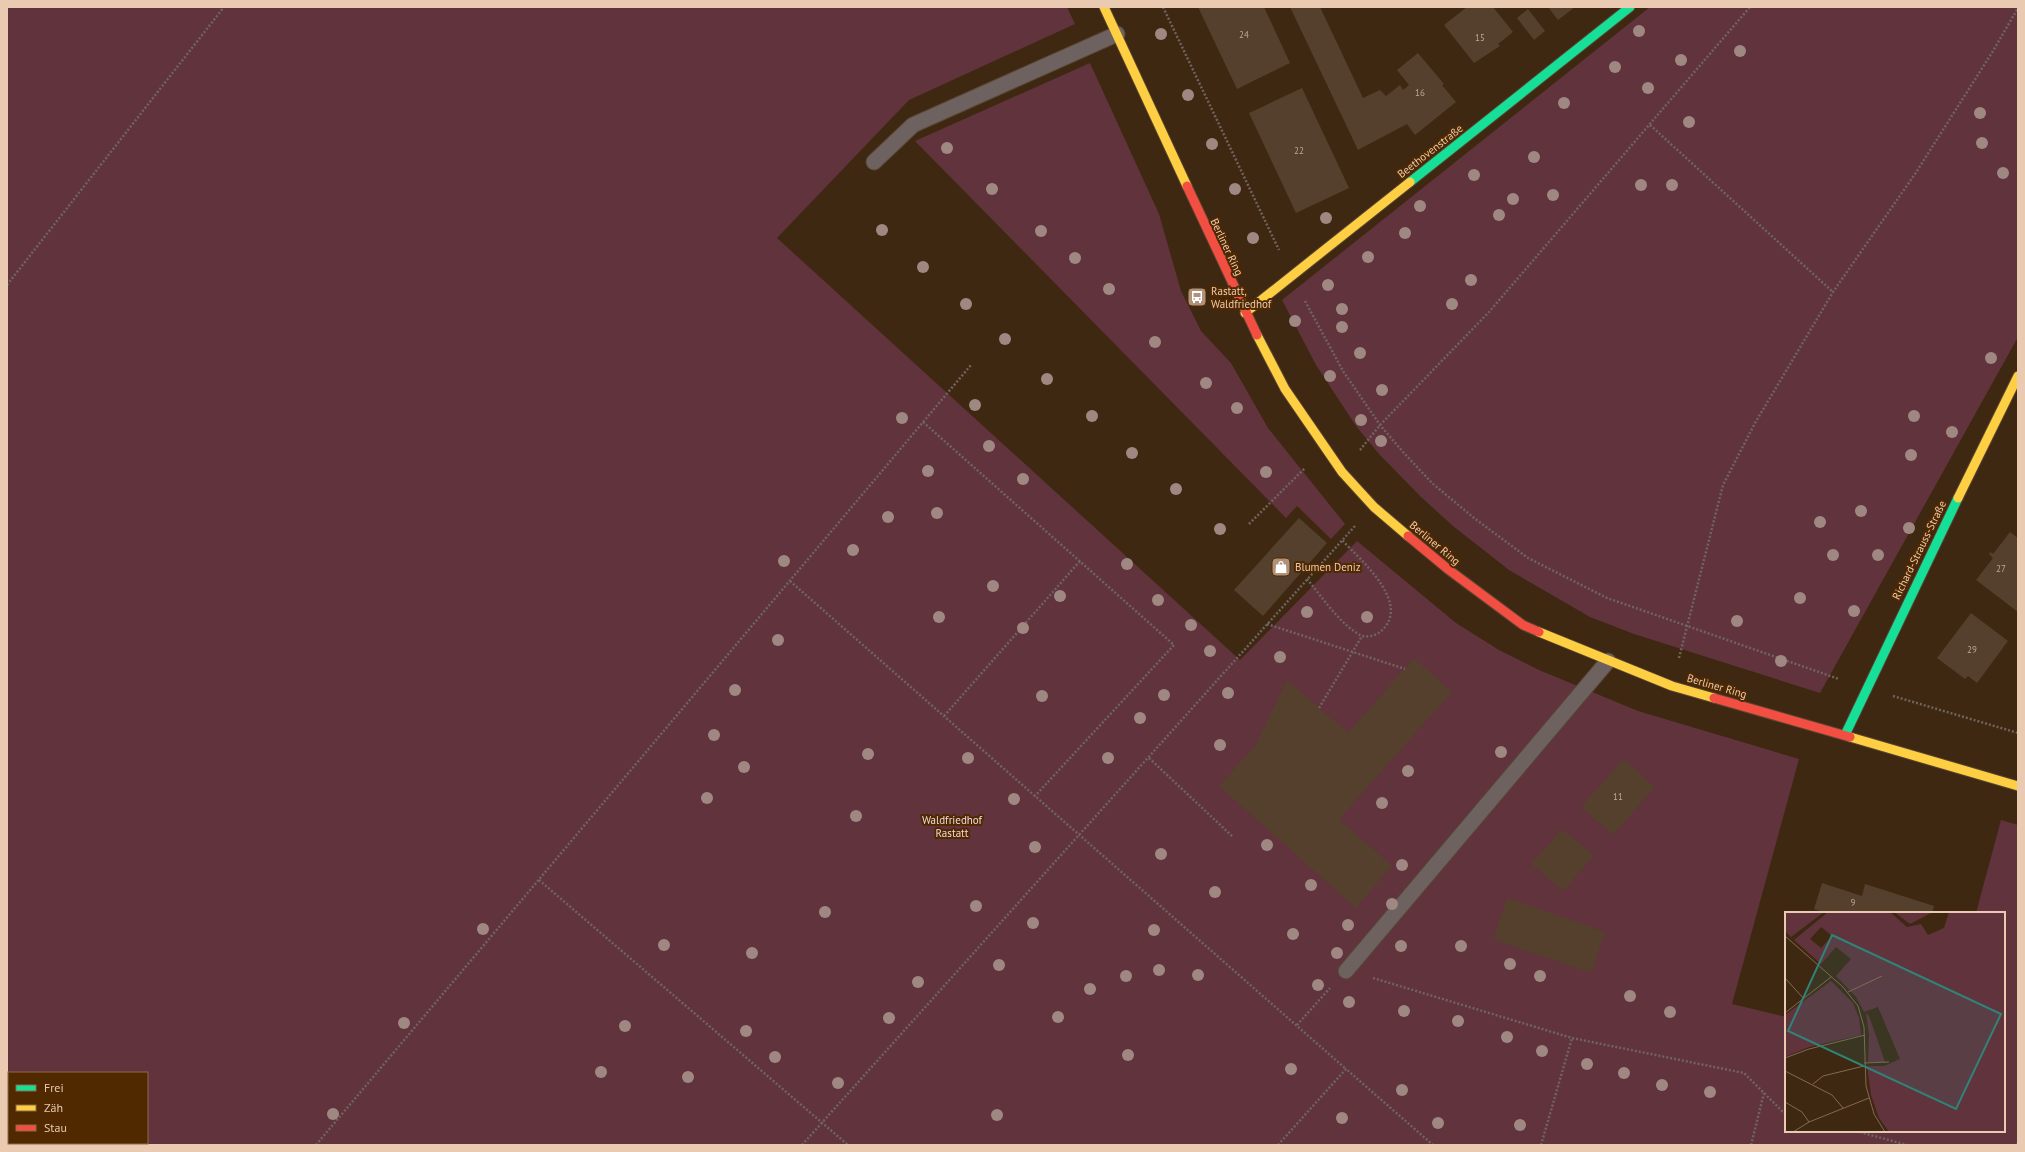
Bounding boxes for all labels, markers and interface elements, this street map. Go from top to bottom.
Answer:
house number: 24 [1239,29,1249,40]
house number: 15 [1475,32,1485,43]
house number: 16 [1415,87,1425,98]
street label: Beethovenstraße [1394,121,1466,181]
house number: 22 [1294,145,1304,156]
street label: Berliner Ring [1208,216,1246,278]
place label: Rastatt, Waldfriedhof [1211,284,1272,311]
bus stop icon: Rastatt, Waldfriedhof [1186,286,1208,308]
street label: Richard-Strauss-Straße [1889,498,1949,602]
street label: Berliner Ring [1407,518,1463,568]
shop icon: Blumen Deniz [1270,556,1292,578]
place label: Blumen Deniz [1295,560,1361,574]
house number: 27 [1996,563,2006,574]
house number: 29 [1967,644,1977,655]
street label: Berliner Ring [1685,671,1749,701]
house number: 11 [1613,791,1623,802]
park label: Waldfriedhof Rastatt [922,813,983,840]
house number: 9 [1851,897,1856,908]
inset map [1785,912,2005,1132]
legend [8,1072,148,1144]
text: Frei [44,1080,64,1095]
text: Zäh [44,1100,63,1115]
text: Stau [44,1120,67,1135]

